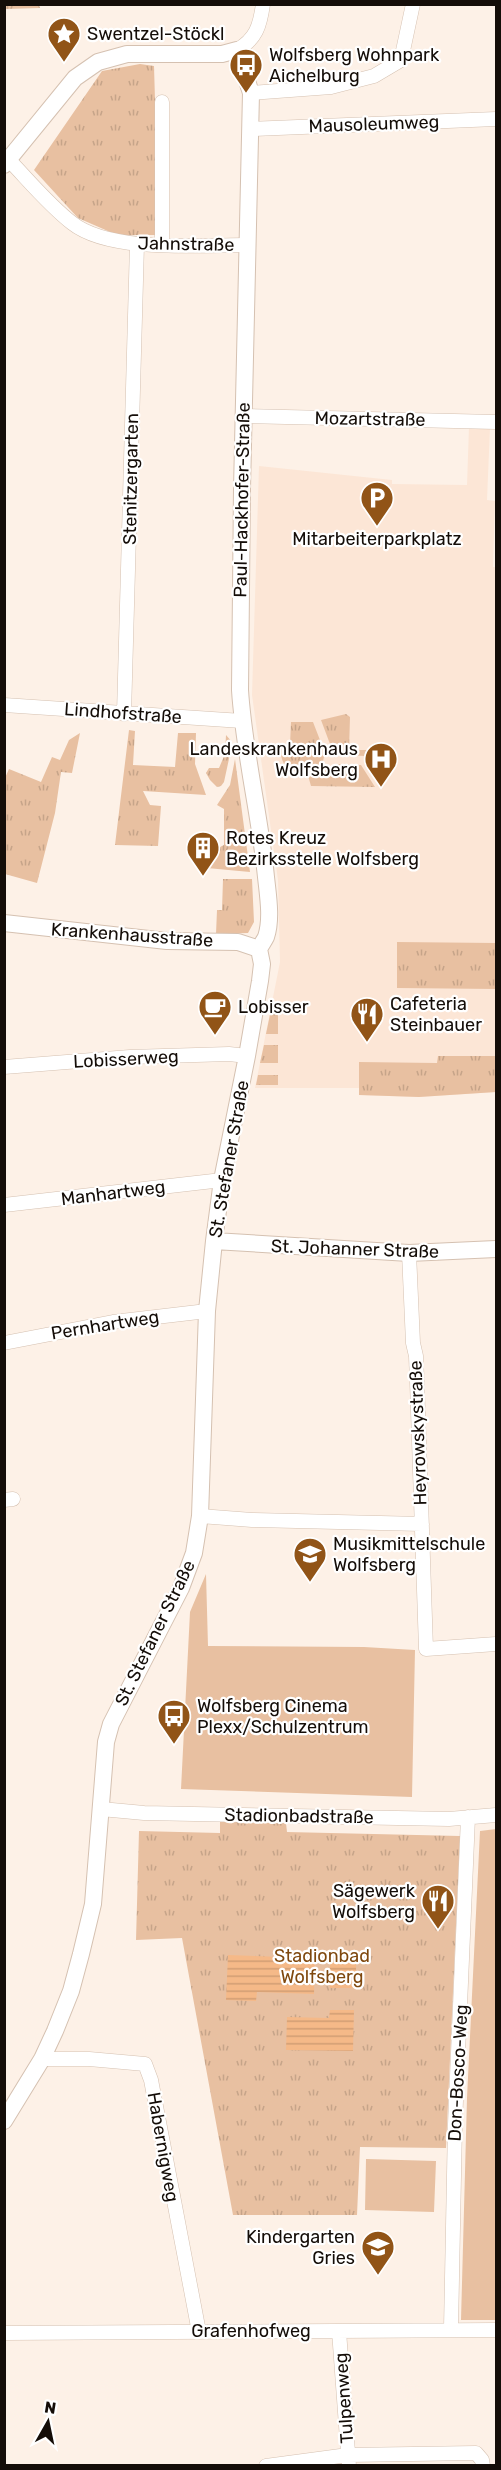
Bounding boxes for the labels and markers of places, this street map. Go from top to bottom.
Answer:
place icon: Swentzel-Stöckl [46,16,82,63]
place label: Swentzel-Stöckl [87,23,224,45]
place label: Wolfsberg Wohnpark Aichelburg [269,44,440,87]
bus stop icon: Wolfsberg Wohnpark Aichelburg [228,47,264,94]
parking icon: Mitarbeiterparkplatz [359,480,395,527]
place label: Mitarbeiterparkplatz [292,528,462,550]
place label: Landeskrankenhaus Wolfsberg [189,738,358,781]
hospital icon: Landeskrankenhaus Wolfsberg [363,741,399,788]
place label: Rotes Kreuz Bezirksstelle Wolfsberg [226,827,419,870]
building icon: Rotes Kreuz Bezirksstelle Wolfsberg [185,830,221,877]
cafe icon: Lobisser [197,989,233,1036]
place label: Cafeteria Steinbauer [390,993,482,1036]
place label: Lobisser [238,996,309,1018]
restaurant icon: Cafeteria Steinbauer [349,996,385,1043]
place label: Musikmittelschule Wolfsberg [333,1533,485,1576]
school or university icon: Musikmittelschule Wolfsberg [292,1536,328,1583]
place label: Wolfsberg Cinema Plexx/Schulzentrum [197,1695,369,1738]
bus stop icon: Wolfsberg Cinema Plexx/Schulzentrum [156,1698,192,1745]
place label: Sägewerk Wolfsberg [332,1880,416,1923]
restaurant icon: Sägewerk Wolfsberg [420,1883,456,1930]
place label: Kindergarten Gries [246,2226,355,2269]
school or university icon: Kindergarten Gries [360,2229,396,2276]

